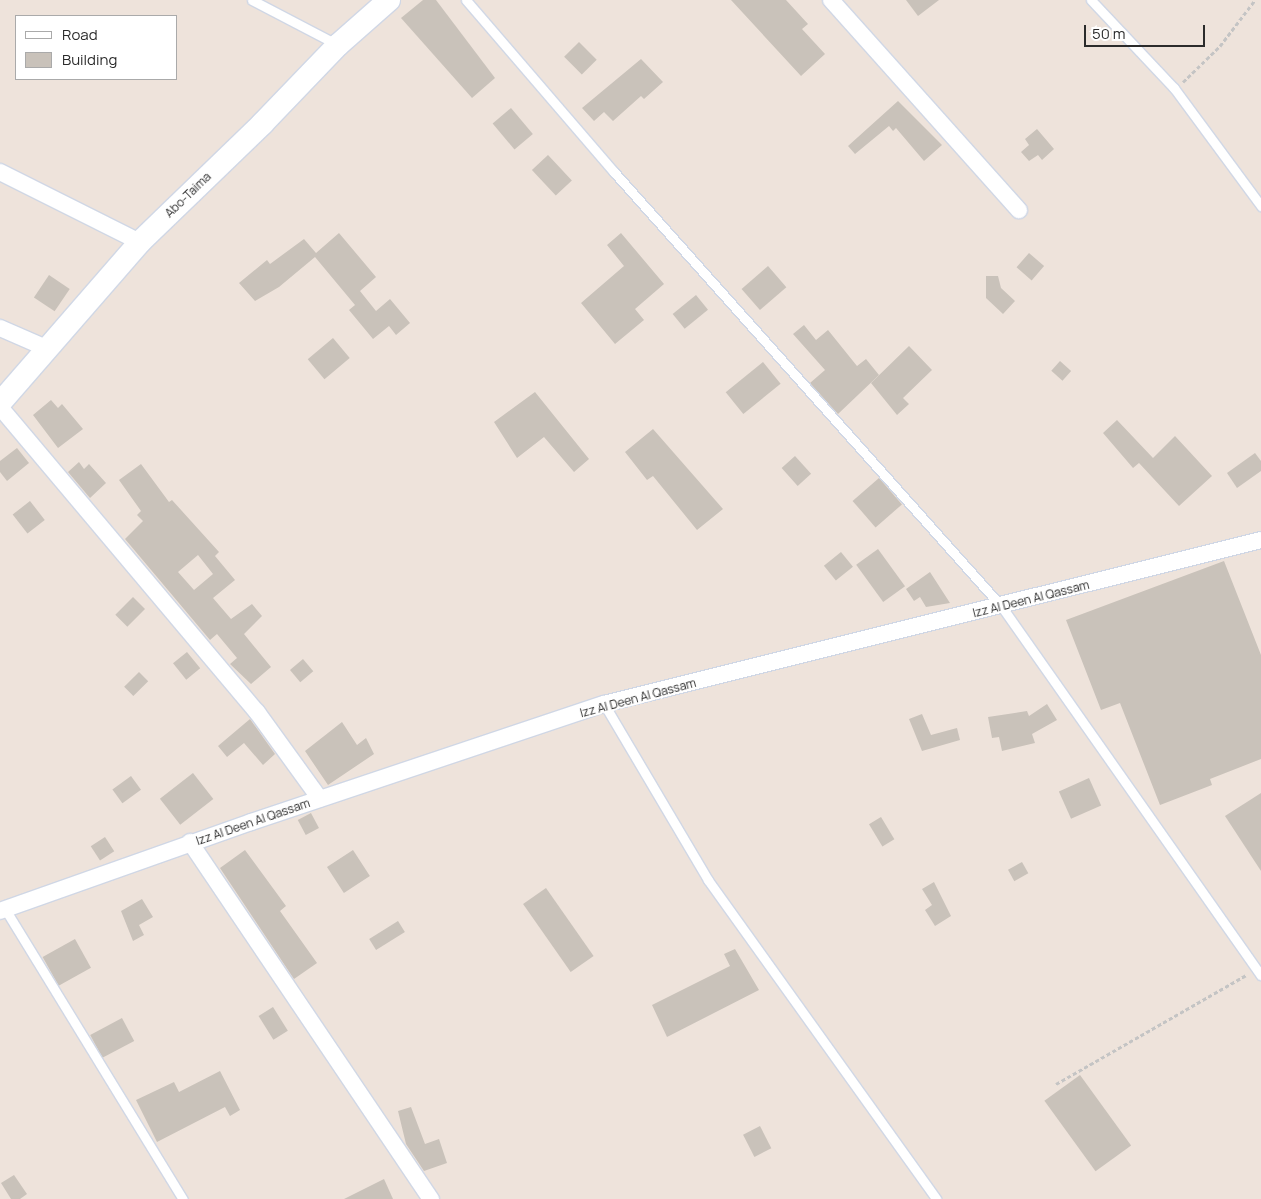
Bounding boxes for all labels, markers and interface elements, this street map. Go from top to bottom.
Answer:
legend [15,15,178,80]
scale bar [1086,15,1207,47]
text: 50 m [1092,23,1126,44]
text: Road [62,24,98,45]
text: Building [62,49,117,70]
street label: Abo-Taima [162,169,214,221]
street label: Izz Al Deen Al Qassam [971,578,1091,620]
street label: Izz Al Deen Al Qassam [578,676,698,720]
street label: Izz Al Deen Al Qassam [194,796,312,848]

